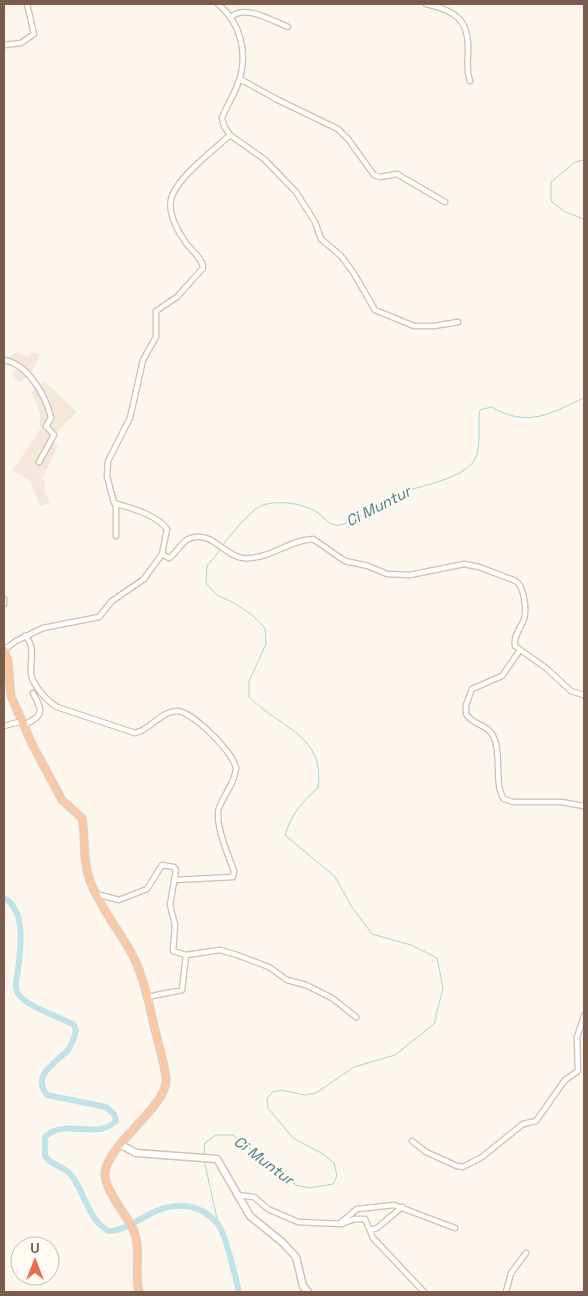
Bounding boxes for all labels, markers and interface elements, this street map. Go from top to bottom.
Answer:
water label: Ci Muntur [342,481,415,530]
water label: Ci Muntur [230,1131,299,1189]
north arrow [10,1236,60,1286]
text: U [30,1239,40,1257]

